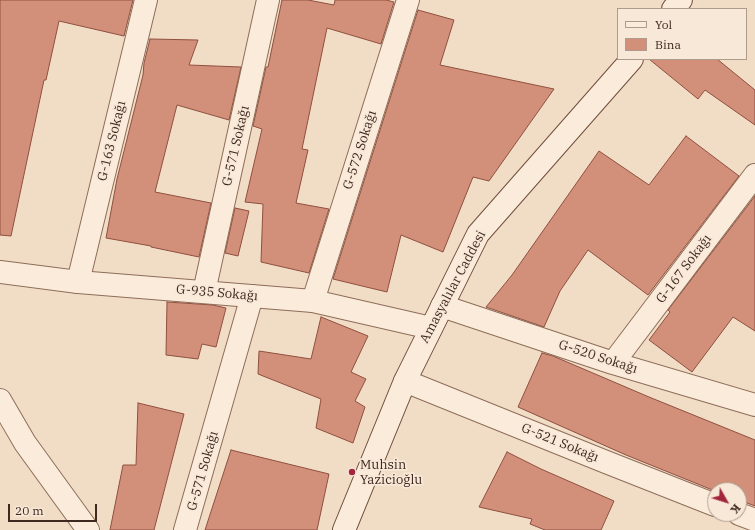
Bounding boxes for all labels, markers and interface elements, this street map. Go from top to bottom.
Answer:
legend [617,8,747,60]
text: Yol [655,17,672,32]
text: Bina [655,37,681,52]
street label: G-163 Sokağı [95,99,129,183]
street label: G-571 Sokağı [219,104,253,188]
street label: G-572 Sokağı [340,109,380,191]
street label: Amasyalılar Caddesi [417,228,489,346]
street label: G-167 Sokağı [653,232,715,306]
street label: G-935 Sokağı [175,282,259,304]
street label: G-520 Sokağı [557,337,639,377]
street label: G-521 Sokağı [519,420,601,466]
street label: G-571 Sokağı [184,429,222,513]
place label: Muhsin Yazicioğlu [360,457,422,488]
marker: Muhsin Yazicioğlu [347,467,357,477]
north arrow [707,482,747,522]
scale bar [10,496,99,522]
text: K [727,501,744,517]
text: 20 m [15,503,44,518]

